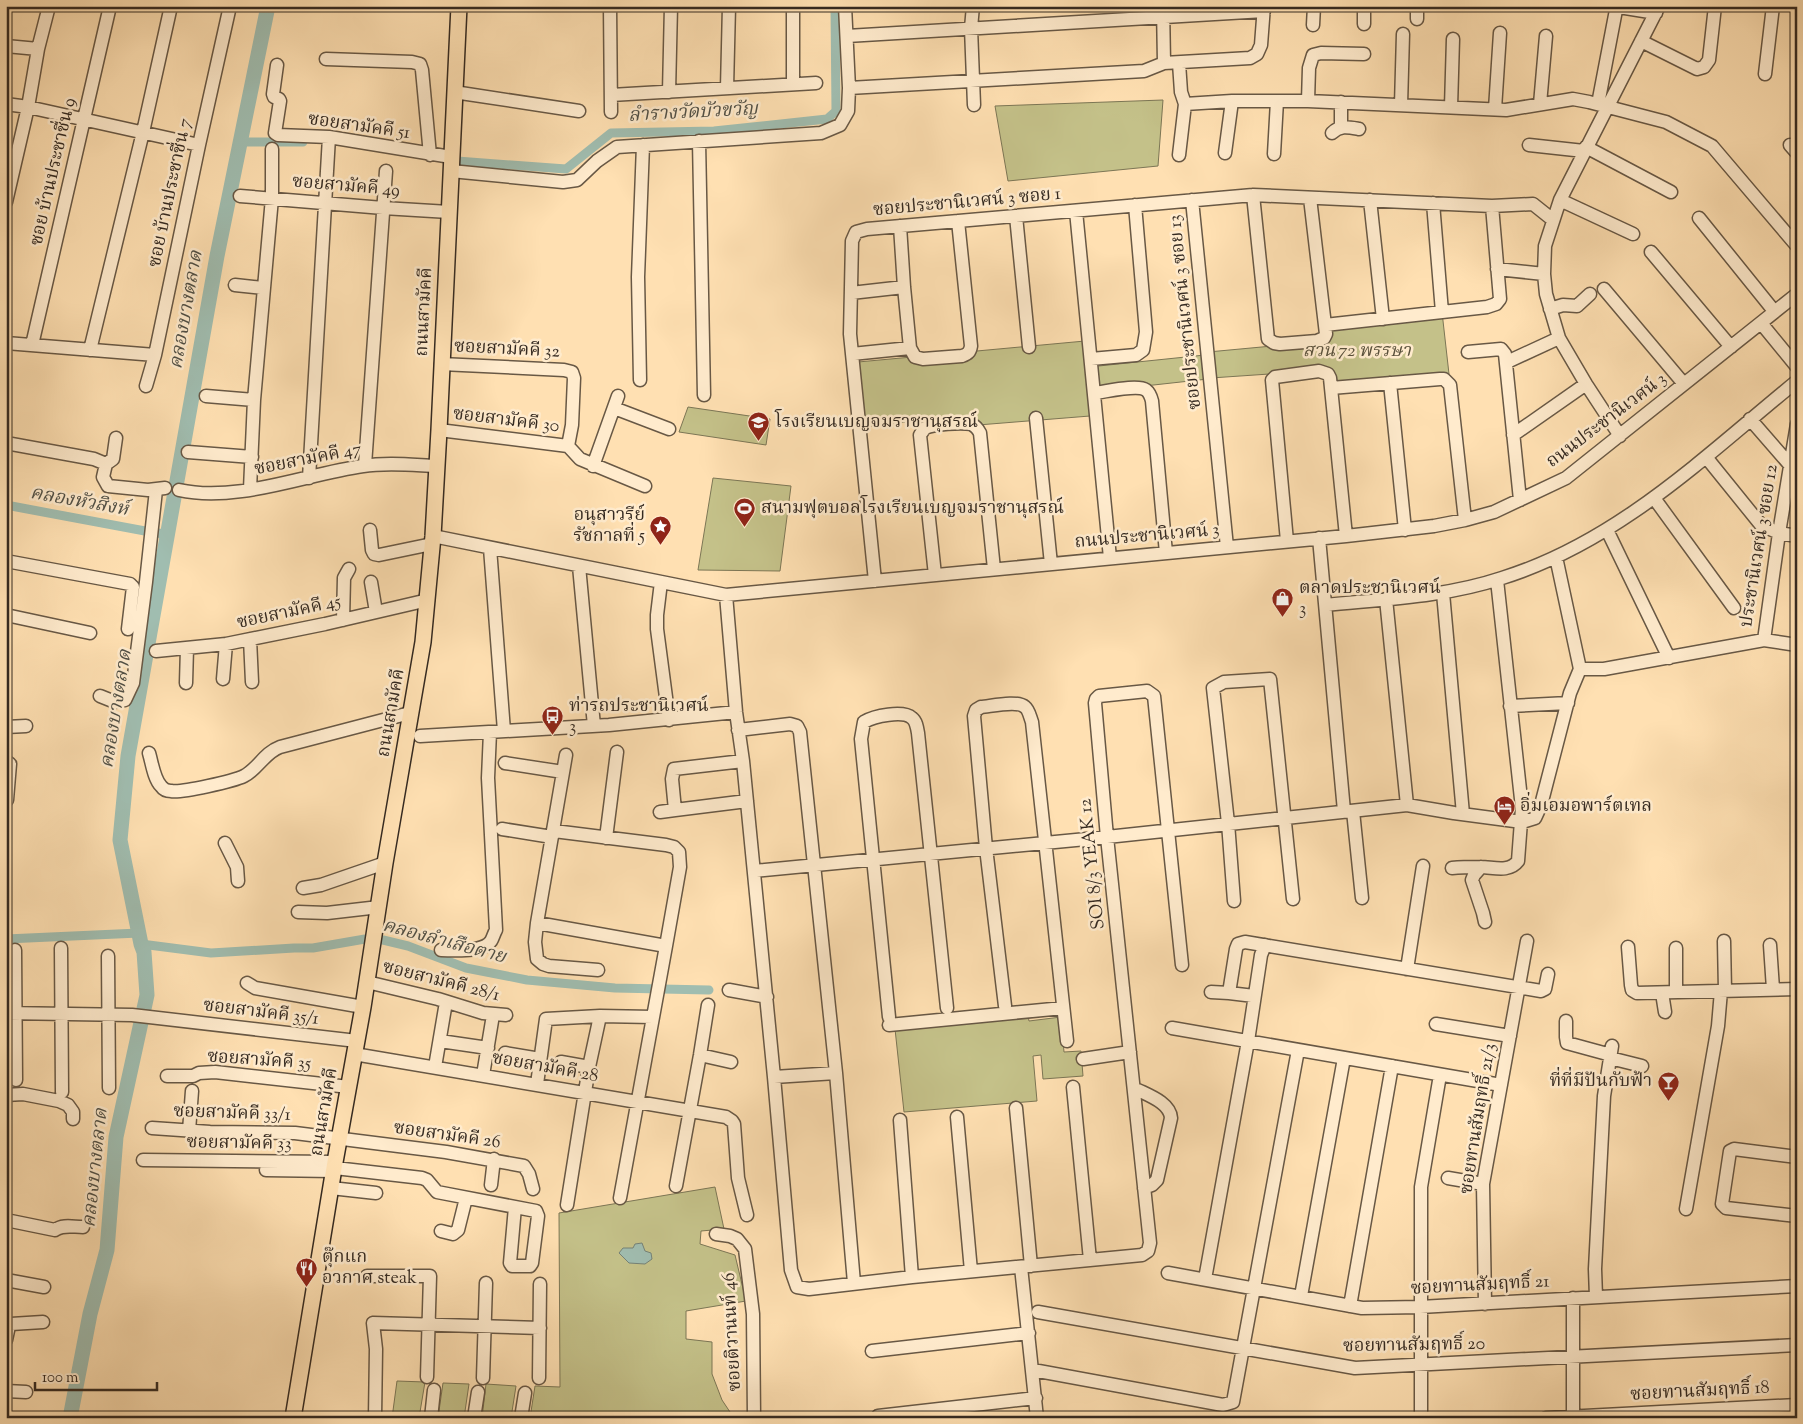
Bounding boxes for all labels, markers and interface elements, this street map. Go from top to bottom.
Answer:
street label: ซอย บ้านประชาชื่น 9 [21,95,84,249]
water label: ลำรางวัดบัวขวัญ [627,96,760,130]
street label: ซอยสามัคคี 51 [306,107,412,147]
street label: ซอย บ้านประชาชื่น 7 [140,116,199,270]
street label: ซอยสามัคคี 49 [291,169,401,205]
street label: ซอยประชานิเวศน์ 3 ซอย 1 [872,182,1062,224]
street label: ซอยประชานิเวศน์ 3 ซอย 13 [1163,213,1209,411]
water label: คลองบางตลาด [163,248,211,371]
street label: ถนนสามัคคี [410,267,440,357]
street label: ซอยสามัคคี 32 [453,334,561,366]
park label: สวน 72 พรรษา [1303,339,1412,365]
street label: ถนนประชานิเวศน์ 3 [1541,367,1673,475]
street label: ซอยสามัคคี 30 [451,402,561,440]
place label: โรงเรียนเบญจมราชานุสรณ์ [774,408,978,436]
school or university icon: โรงเรียนเบญจมราชานุสรณ์ [747,411,771,442]
street label: ซอยสามัคคี 47 [252,437,364,483]
street label: ประชานิเวศน์ 3 ซอย 12 [1734,462,1786,629]
water label: คลองหัวสิงห์ [28,480,134,525]
place label: สนามฟุตบอลโรงเรียนเบญจมราชานุสรณ์ [761,494,1064,522]
sports icon: สนามฟุตบอลโรงเรียนเบญจมราชานุสรณ์ [733,497,757,528]
place label: อนุสาวรีย์ รัชกาลที่ 5 [573,503,645,550]
place icon: อนุสาวรีย์ รัชกาลที่ 5 [649,514,673,545]
street label: ถนนประชานิเวศน์ 3 [1074,518,1220,556]
place label: ตลาดประชานิเวศน์ 3 [1299,576,1441,623]
shop icon: ตลาดประชานิเวศน์ 3 [1271,587,1295,618]
street label: ซอยสามัคคี 45 [235,589,343,637]
water label: คลองบางตลาด [94,647,140,770]
street label: ถนนสามัคคี [371,667,413,759]
place label: ท่ารถประชานิเวศน์ 3 [569,694,709,741]
bus stop icon: ท่ารถประชานิเวศน์ 3 [541,705,565,736]
place label: อิ่มเอมอพาร์ตเทล [1520,791,1652,820]
hotel icon: อิ่มเอมอพาร์ตเทล [1492,795,1516,826]
street label: SOI 8/3 YEAK 12 [1073,797,1113,931]
water label: คลองลำเสือตาย [379,913,510,972]
street label: ซอยสามัคคี 28/1 [380,955,502,1009]
street label: ซอยสามัคคี 35/1 [202,993,320,1033]
street label: ซอยทานสัมฤทธิ์ 21/3 [1452,1041,1504,1196]
street label: ซอยสามัคคี 35 [206,1044,312,1078]
street label: ซอยสามัคคี 28 [490,1046,600,1090]
street label: ถนนสามัคคี [304,1066,346,1158]
place label: ที่ที่มีปันกับฟ้า [1549,1066,1652,1095]
bar icon: ที่ที่มีปันกับฟ้า [1656,1070,1680,1101]
street label: ซอยสามัคคี 33/1 [173,1099,291,1129]
water label: คลองบางตลาด [76,1106,116,1229]
street label: ซอยสามัคคี 26 [392,1116,502,1156]
street label: ซอยสามัคคี 33 [186,1130,292,1158]
place label: ตุ๊กแก อวกาศ steak [322,1245,417,1292]
restaurant icon: ตุ๊กแก อวกาศ steak [294,1256,318,1287]
street label: ซอยทานสัมฤทธิ์ 21 [1410,1267,1550,1303]
street label: ซอยติวานนท์ 46 [717,1272,749,1392]
street label: ซอยทานสัมฤทธิ์ 20 [1343,1329,1485,1360]
scale bar [35,1359,158,1391]
text: 100 m [42,1368,79,1389]
street label: ซอยทานสัมฤทธิ์ 18 [1630,1373,1770,1409]

